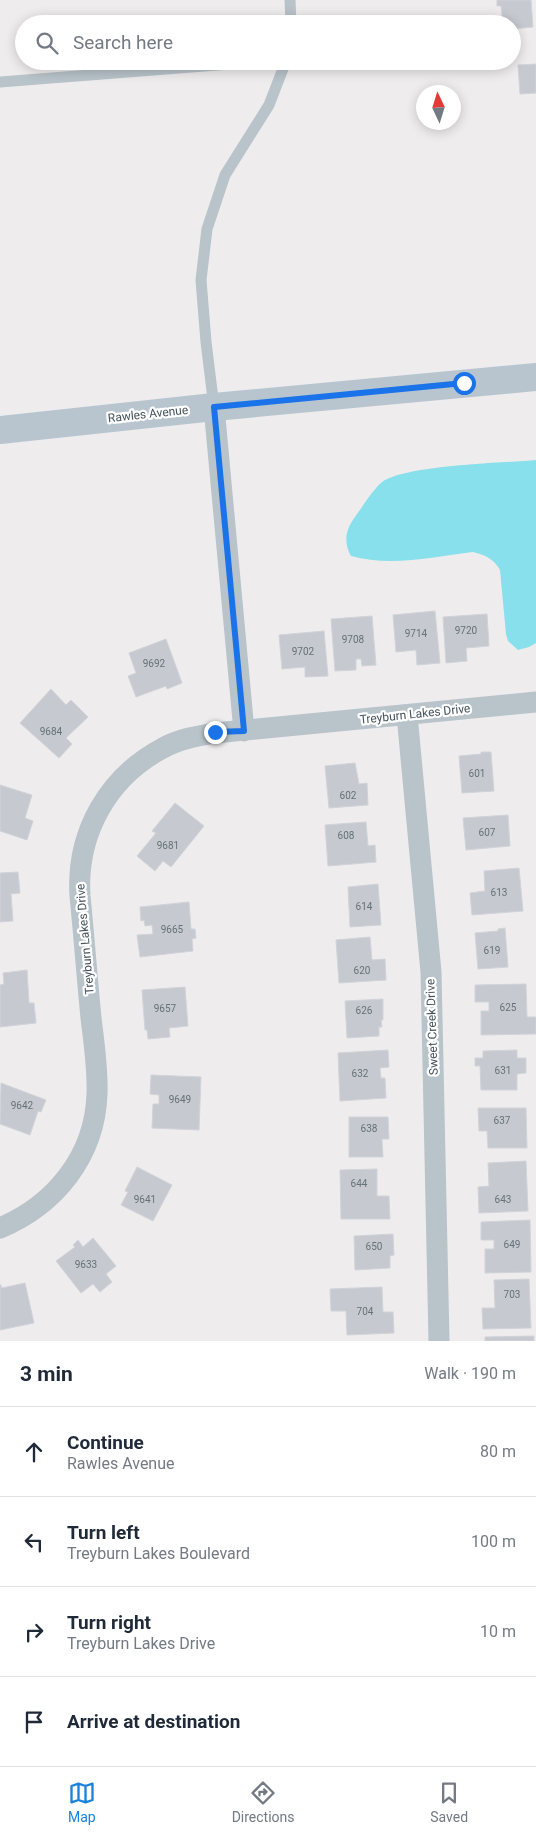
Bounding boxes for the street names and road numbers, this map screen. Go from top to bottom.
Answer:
street label: Rawles Avenue [107,403,189,425]
street label: Treyburn Lakes Drive [359,701,471,727]
street label: Treyburn Lakes Drive [73,883,97,995]
street label: Sweet Creek Drive [423,979,441,1075]

